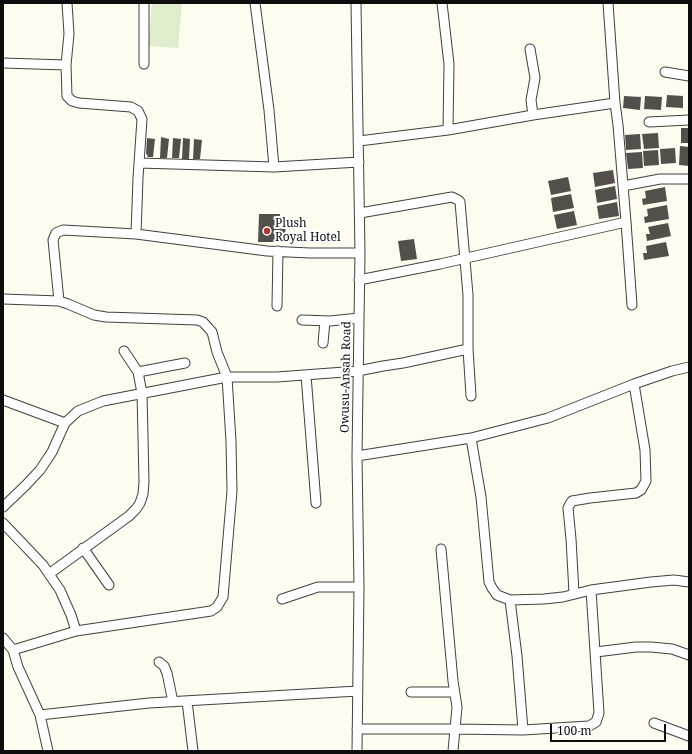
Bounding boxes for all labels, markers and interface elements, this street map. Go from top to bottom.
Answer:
place label: Plush Royal Hotel [275,217,341,245]
marker: Plush Royal Hotel [262,226,272,236]
street label: Owusu-Ansah Road [338,321,354,433]
scale bar [552,716,668,742]
text: 100 m [557,722,592,739]

